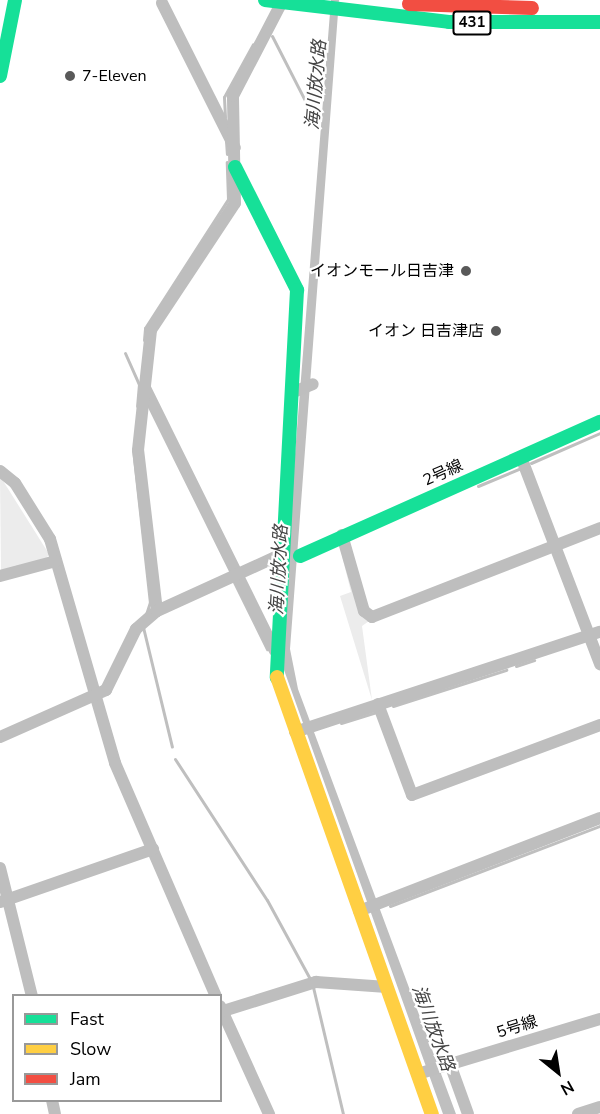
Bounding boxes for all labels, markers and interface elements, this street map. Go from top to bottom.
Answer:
road number: 431 [452,11,492,35]
water label: 海川放水路 [301,39,331,131]
place label: 7-Eleven [82,66,146,86]
marker: 7-Eleven [63,69,77,83]
place label: イオンモール日吉津 [310,261,454,281]
marker: イオンモール日吉津 [459,264,473,278]
place label: イオン 日吉津店 [368,321,484,341]
marker: イオン 日吉津店 [489,324,503,338]
street label: 2号線 [420,456,466,490]
water label: 海川放水路 [266,524,292,616]
water label: 海川放水路 [407,982,459,1074]
legend [12,994,222,1102]
text: Fast [70,1007,104,1031]
street label: 5号線 [494,1012,540,1042]
text: Slow [70,1037,111,1061]
north arrow [528,1042,588,1102]
text: Jam [70,1067,101,1091]
text: N [556,1075,578,1100]

